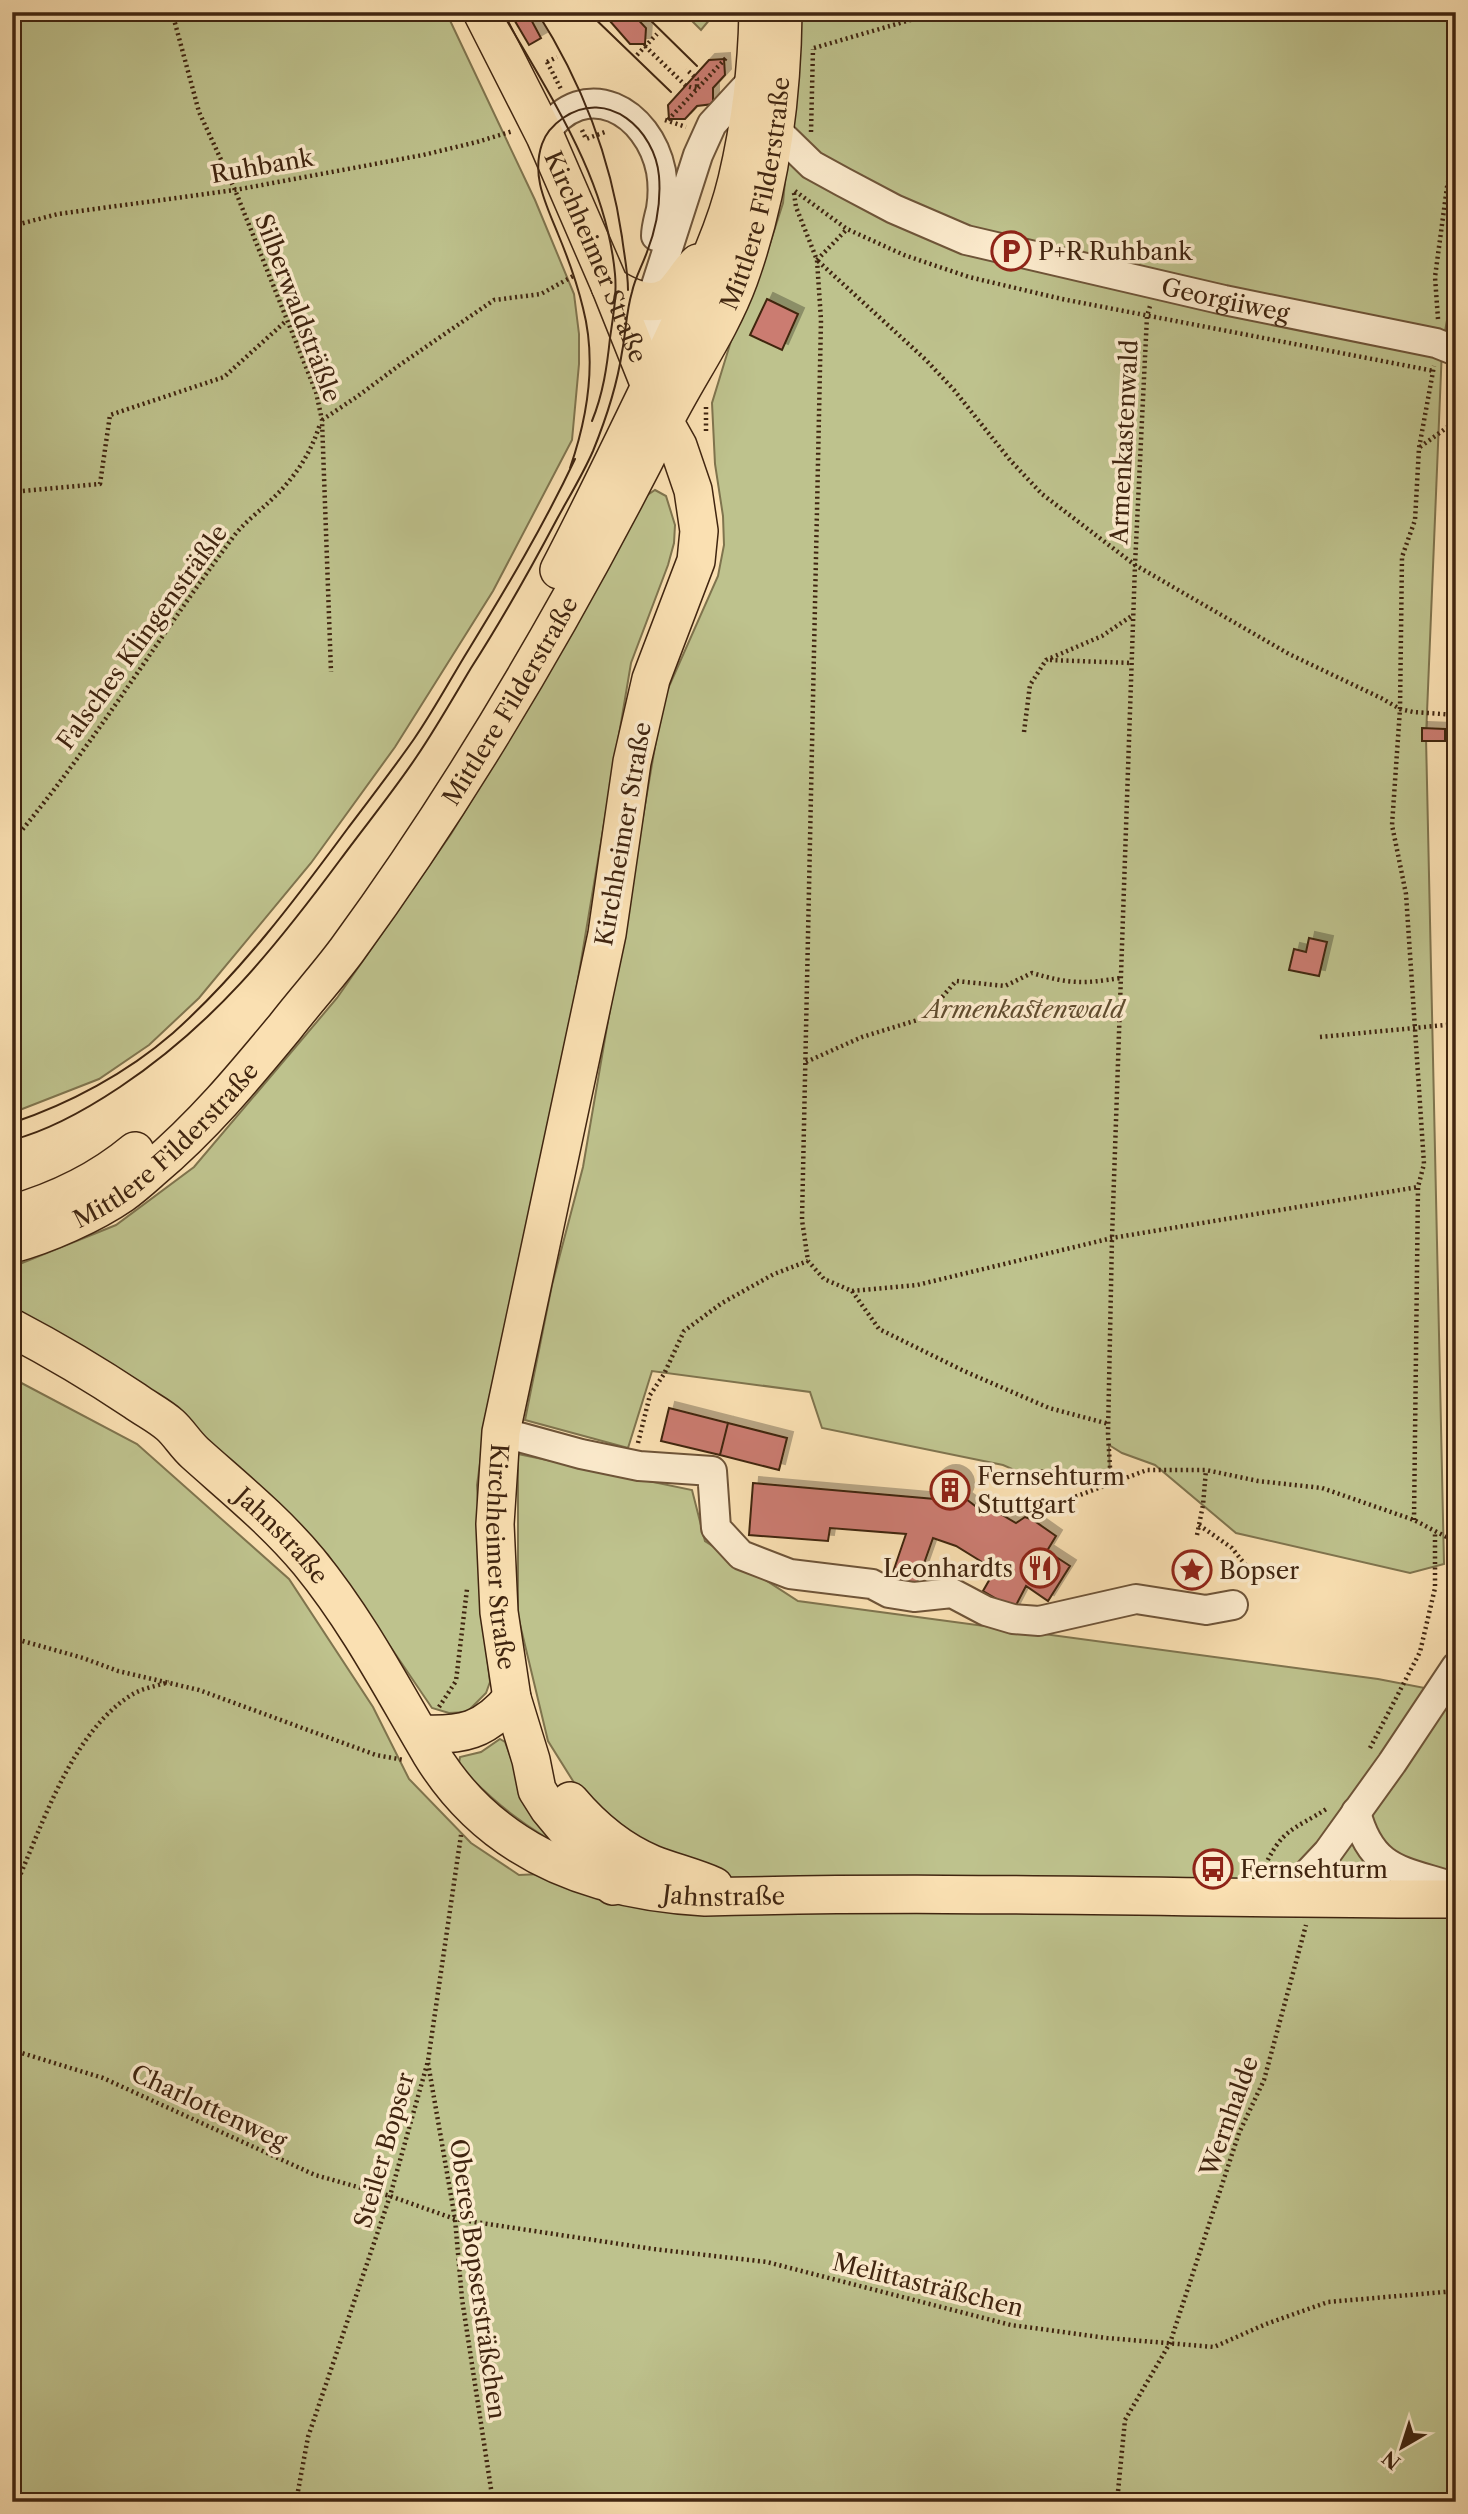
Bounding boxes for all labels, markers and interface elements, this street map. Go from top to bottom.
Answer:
street label: Mittlere Filderstraße [714,76,795,314]
street label: Ruhbank [209,143,317,189]
street label: Kirchheimer Straße [539,146,653,366]
street label: Silberwaldsträßle [249,210,347,406]
parking icon: P+R Ruhbank [990,230,1032,272]
place label: P+R Ruhbank [1038,237,1193,266]
street label: Georgiiweg [1159,271,1292,327]
street label: Armenkastenwald [1104,339,1144,546]
street label: Falsches Klingensträßle [51,519,233,755]
street label: Mittlere Filderstraße [436,591,583,811]
street label: Kirchheimer Straße [589,720,657,948]
park label: Armenkastenwald [920,995,1127,1024]
street label: Mittlere Filderstraße [68,1056,264,1234]
street label: Kirchheimer Straße [480,1443,522,1672]
place label: Fernsehturm Stuttgart [977,1462,1125,1519]
building icon: Fernsehturm Stuttgart [929,1469,971,1511]
street label: Jahnstraße [226,1478,335,1589]
restaurant icon: Leonhardts [1019,1547,1061,1589]
place icon: Bopser [1171,1549,1213,1591]
place label: Leonhardts [883,1554,1013,1583]
place label: Bopser [1219,1556,1299,1585]
bus stop icon: Fernsehturm [1192,1848,1234,1890]
place label: Fernsehturm [1240,1855,1388,1884]
street label: Jahnstraße [657,1878,785,1912]
street label: Wernhalde [1194,2052,1264,2181]
street label: Charlottenweg [127,2058,292,2156]
street label: Steiler Bopser [348,2069,420,2231]
street label: Oberes Bopsersträßchen [444,2137,512,2421]
street label: Melittasträßchen [830,2247,1026,2323]
north arrow [1366,2412,1436,2482]
text: N [1378,2446,1405,2474]

